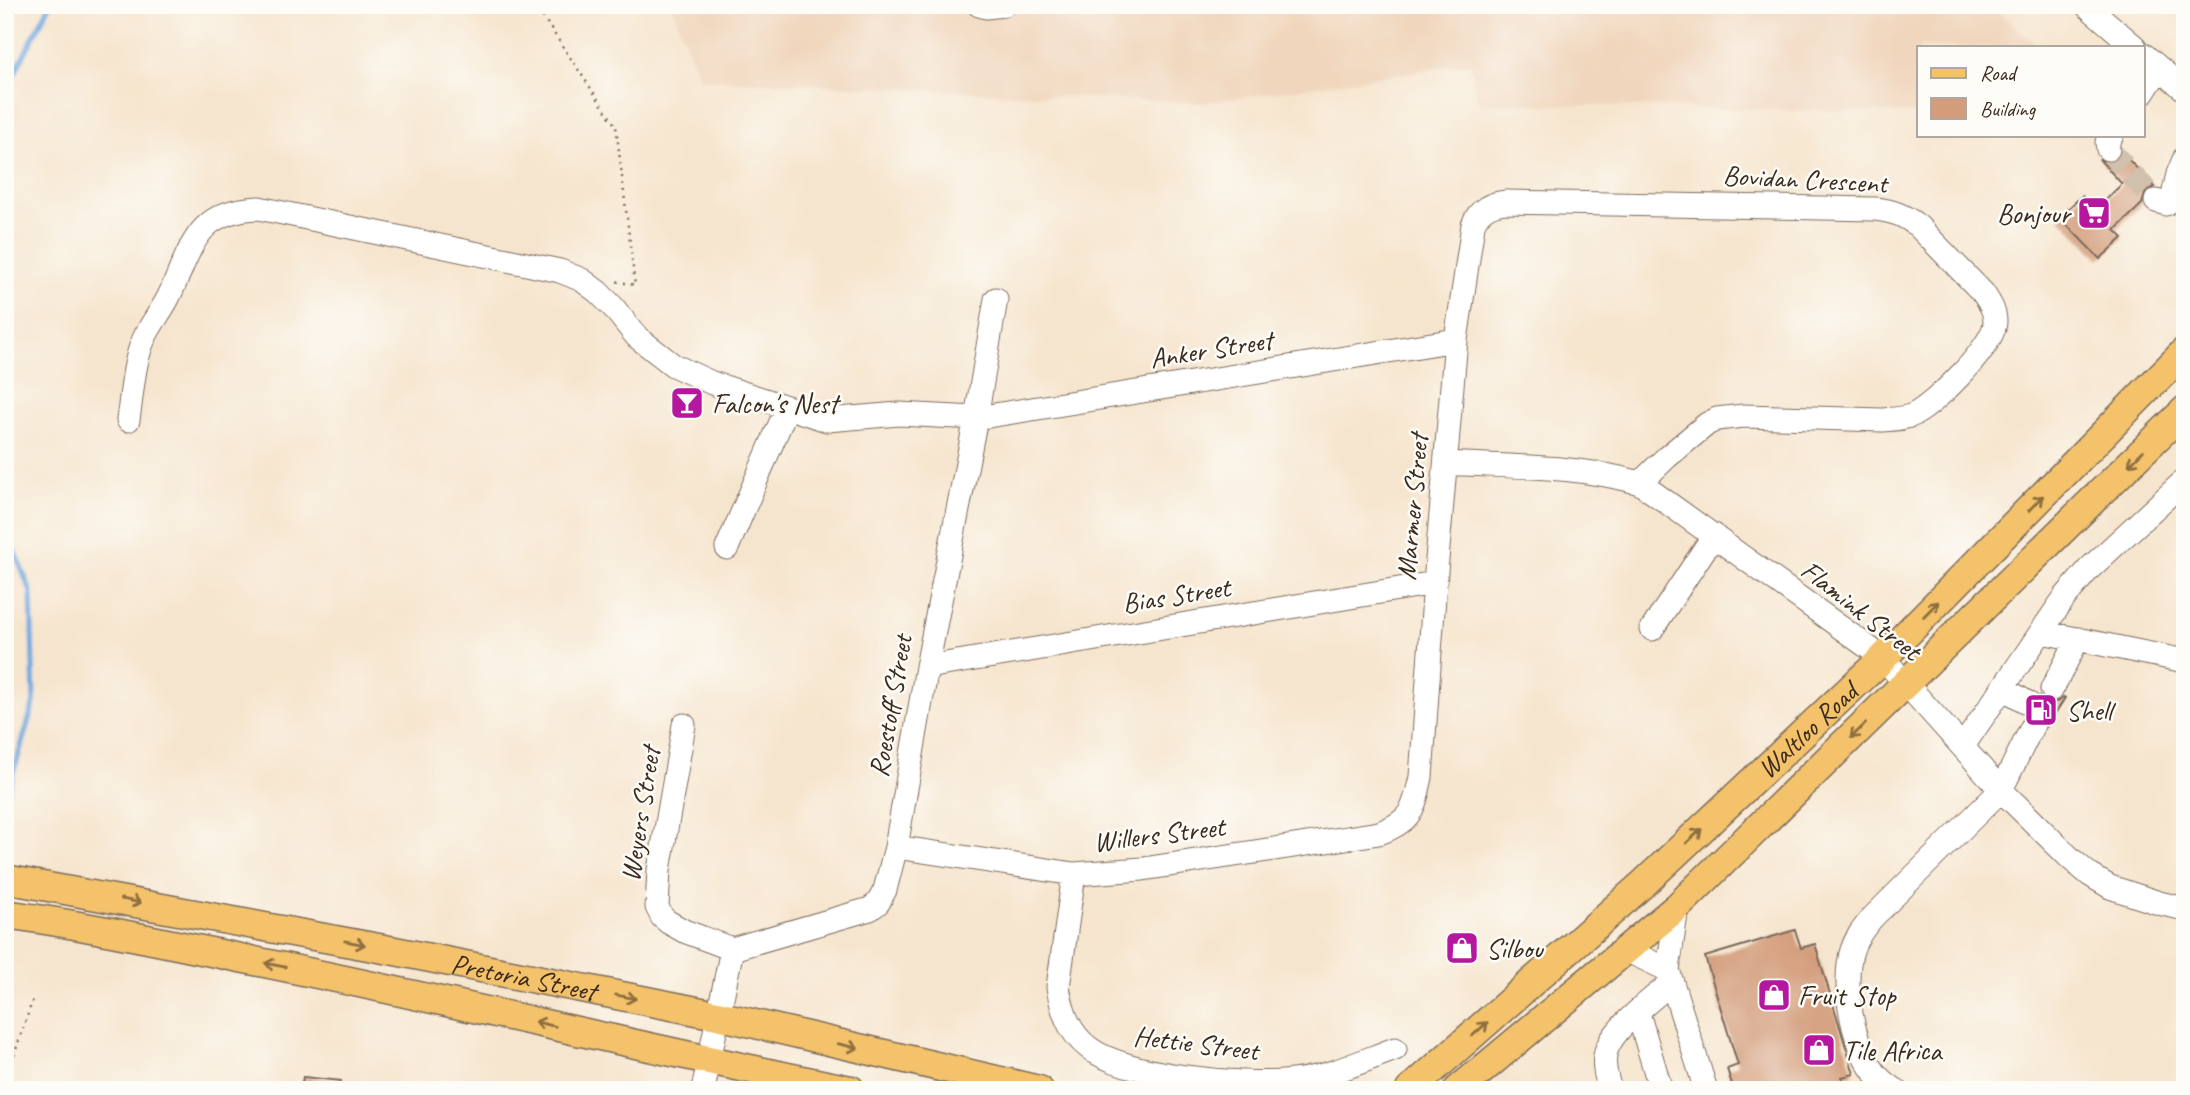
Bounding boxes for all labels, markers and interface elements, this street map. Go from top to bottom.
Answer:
legend [1917,46,2144,136]
text: Road [1980,60,2019,86]
text: Building [1980,96,2037,122]
street label: Bovidan Crescent [1722,157,1891,201]
supermarket icon: Bonjour [2075,194,2113,232]
place label: Bonjour [1997,196,2072,231]
street label: Anker Street [1147,321,1278,376]
bar icon: Falcon's Nest [668,384,706,422]
place label: Falcon's Nest [712,386,841,421]
street label: Marmer Street [1388,429,1436,582]
one-way arrow [2128,449,2145,466]
one-way arrow [2028,494,2045,511]
street label: Flamink Street [1794,552,1930,669]
street label: Bias Street [1120,569,1235,621]
one-way arrow [1923,601,1940,618]
street label: Roestoff Street [860,630,920,780]
street label: Waltloo Road [1750,672,1867,785]
fuel station icon: Shell [2022,691,2060,729]
place label: Shell [2066,693,2117,728]
one-way arrow [1850,722,1867,739]
street label: Weyers Street [612,741,668,884]
street label: Willers Street [1092,808,1229,859]
one-way arrow [1685,827,1702,844]
one-way arrow [119,895,142,908]
shop icon: Silbou [1443,929,1481,967]
place label: Silbou [1486,931,1544,966]
one-way arrow [343,937,366,950]
street label: Pretoria Street [448,945,603,1009]
one-way arrow [264,957,287,971]
shop icon: Fruit Stop [1755,976,1793,1014]
place label: Fruit Stop [1798,978,1897,1013]
one-way arrow [614,990,637,1004]
one-way arrow [534,1017,557,1030]
street label: Hettie Street [1132,1018,1263,1068]
one-way arrow [1471,1020,1488,1037]
shop icon: Tile Africa [1800,1031,1838,1069]
place label: Tile Africa [1843,1033,1943,1068]
one-way arrow [837,1040,859,1053]

